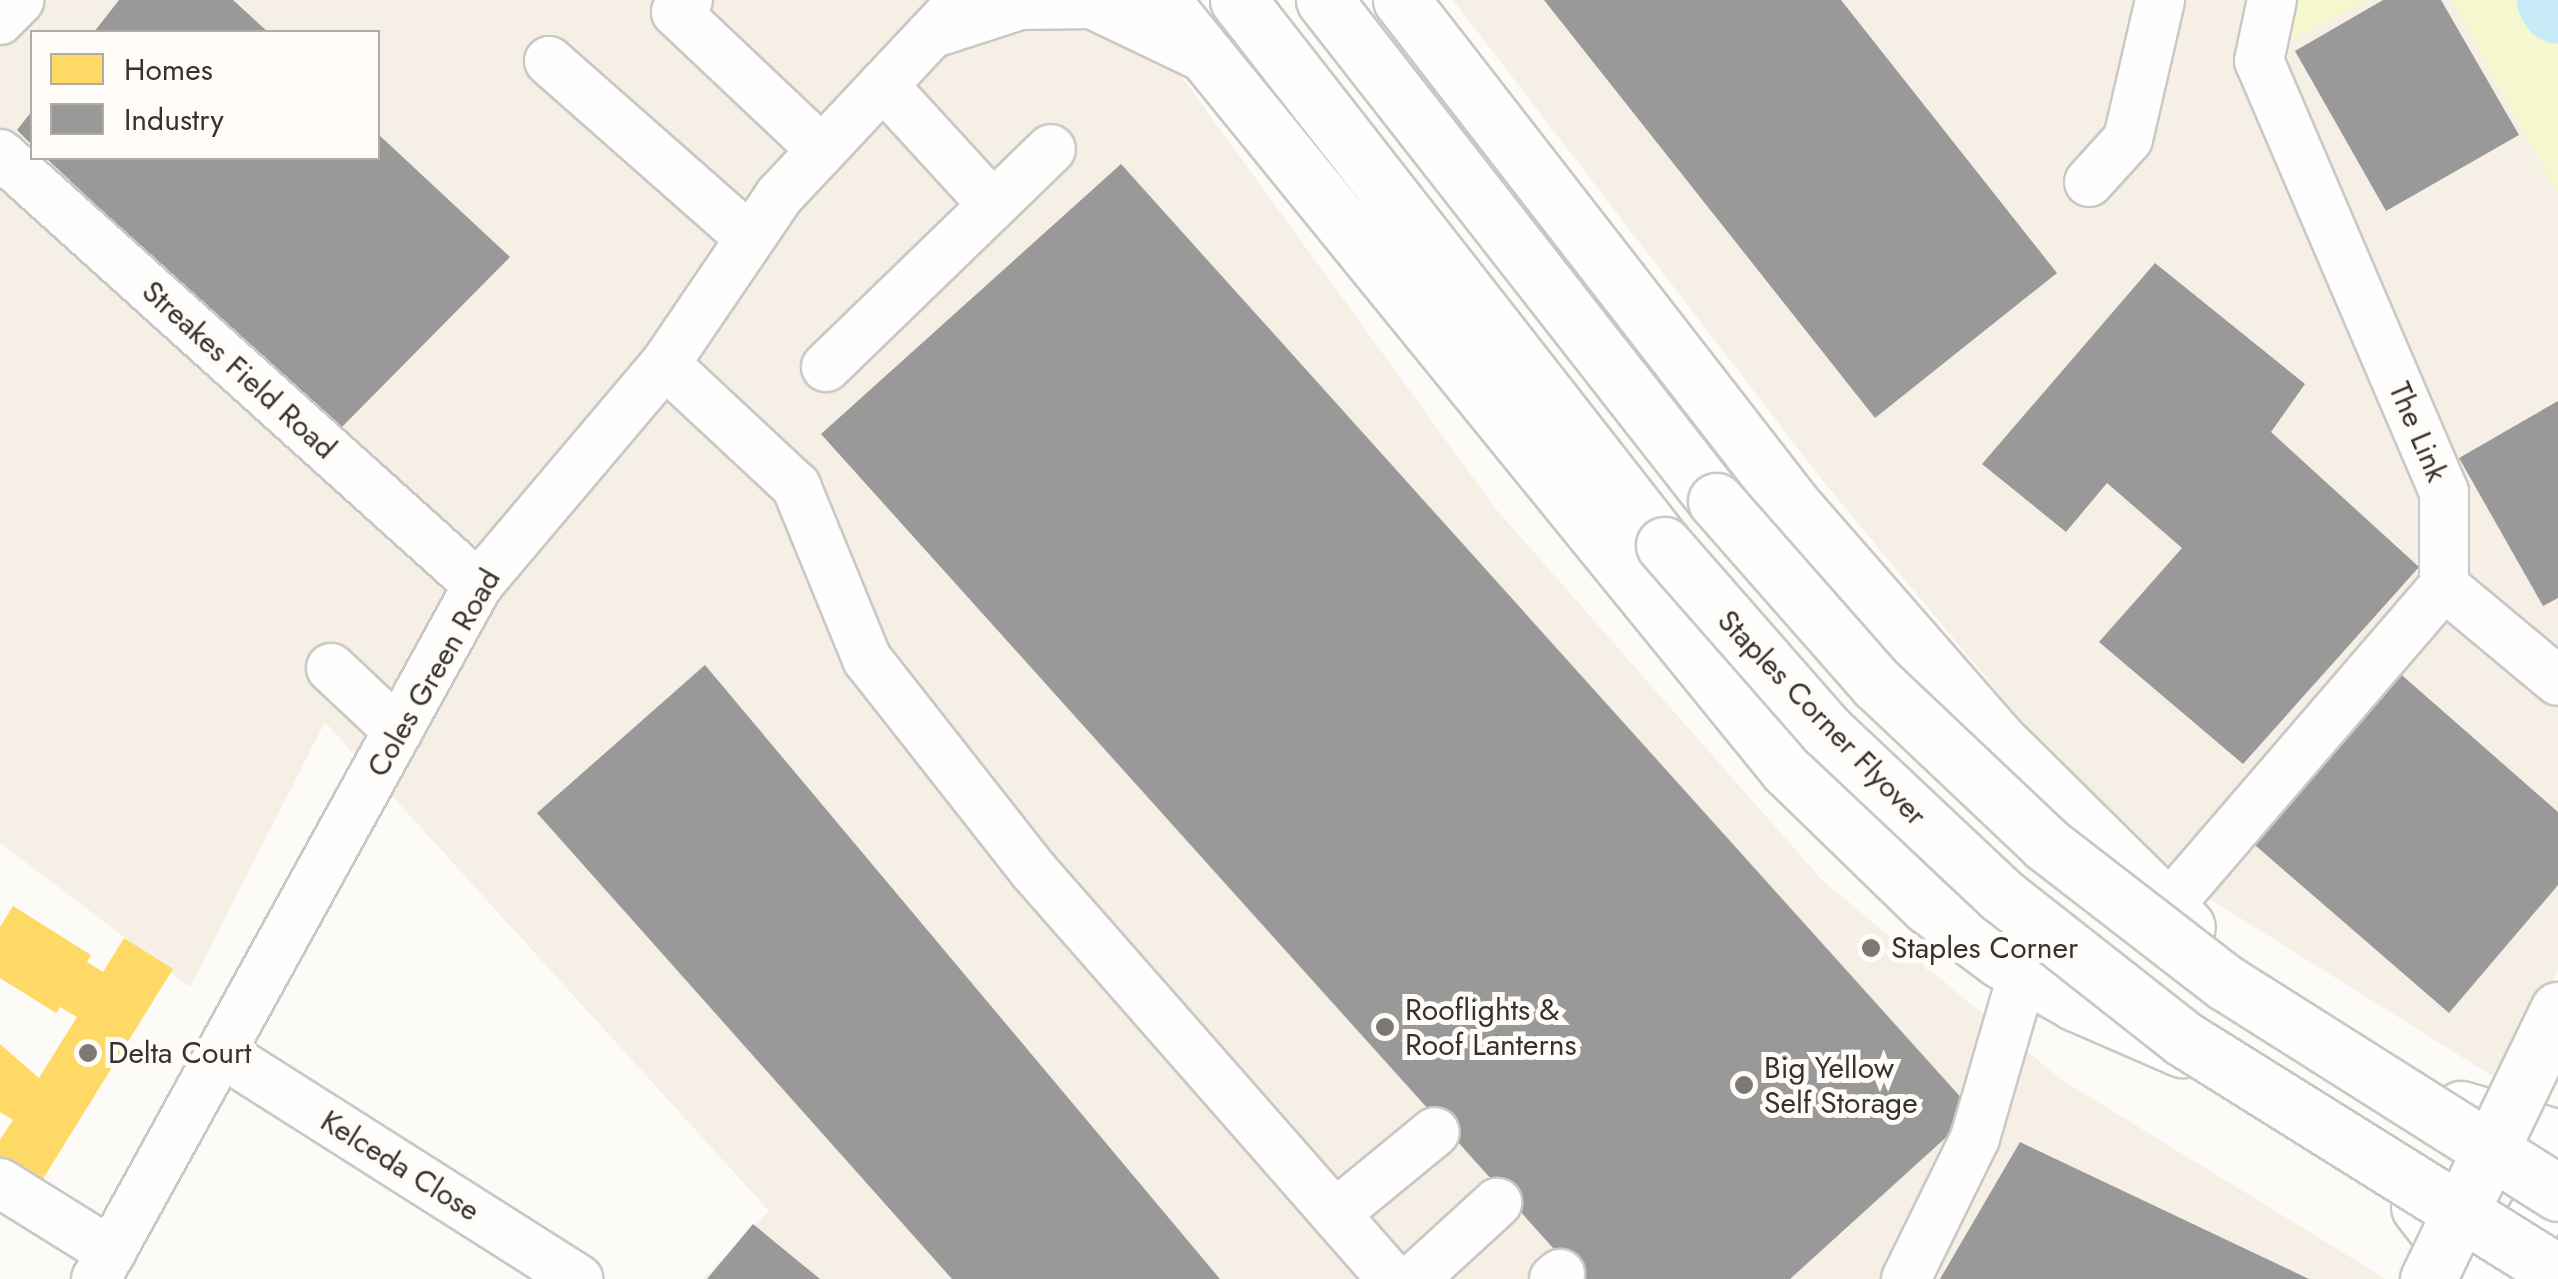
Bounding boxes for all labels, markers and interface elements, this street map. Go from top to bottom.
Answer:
legend [30,30,380,160]
text: Homes [124,48,213,91]
text: Industry [124,98,224,141]
street label: Streakes Field Road [135,273,343,467]
street label: The Link [2381,377,2455,487]
street label: Coles Green Road [360,563,508,783]
street label: Staples Corner Flyover [1710,603,1934,833]
place label: Staples Corner [1891,930,2078,966]
marker: Staples Corner [1860,937,1882,959]
place label: Rooflights & Roof Lanterns [1405,992,1577,1062]
marker: Rooflights & Roof Lanterns [1374,1016,1396,1038]
place label: Delta Court [108,1035,252,1071]
marker: Delta Court [77,1042,99,1064]
place label: Big Yellow Self Storage [1764,1050,1918,1120]
marker: Big Yellow Self Storage [1733,1074,1755,1096]
street label: Kelceda Close [314,1103,486,1229]

